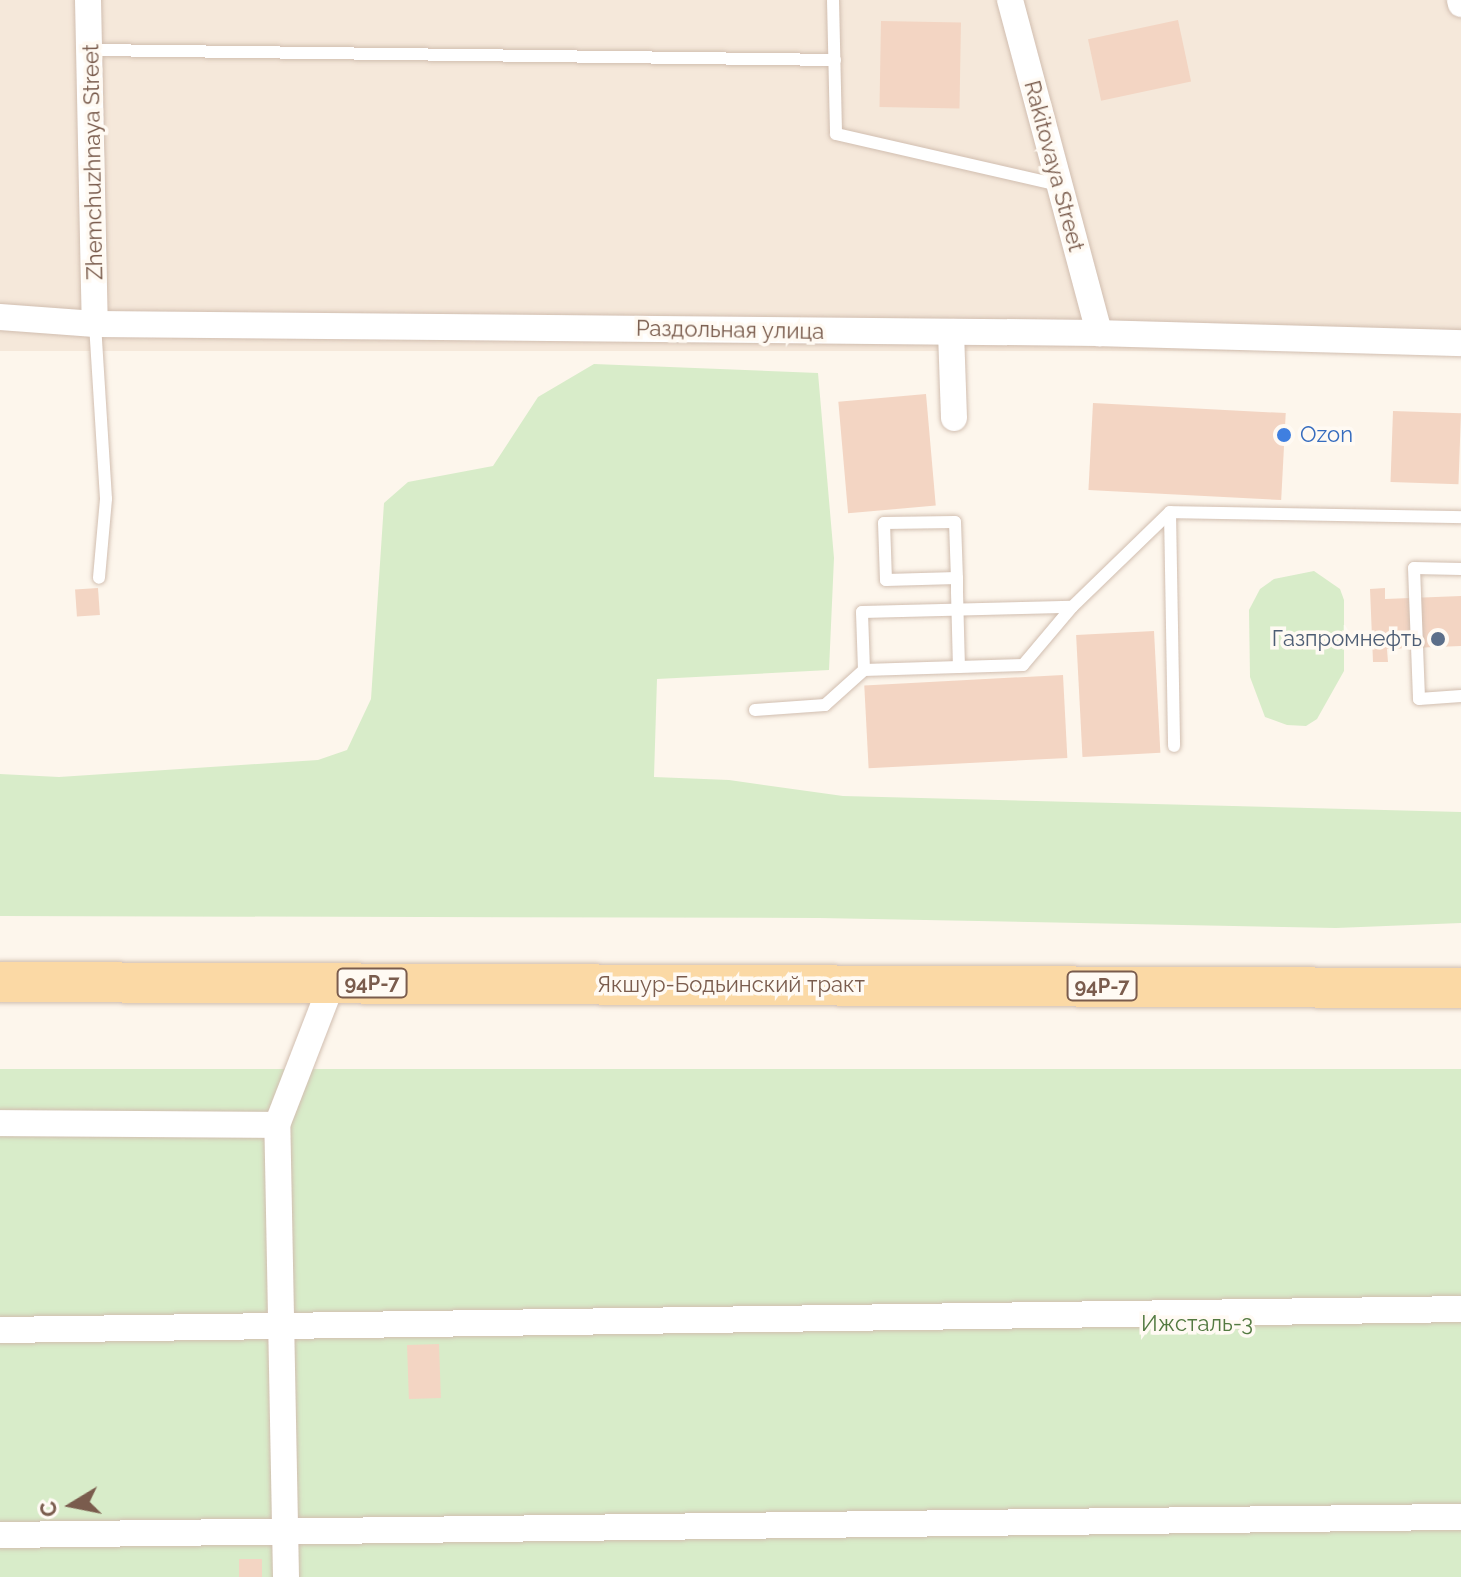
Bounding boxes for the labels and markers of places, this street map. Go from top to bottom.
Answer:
place label: Ozon [1300,422,1353,448]
marker: Ozon [1275,426,1293,444]
place label: Газпромнефть [1272,626,1422,652]
marker: Газпромнефть [1429,630,1447,648]

